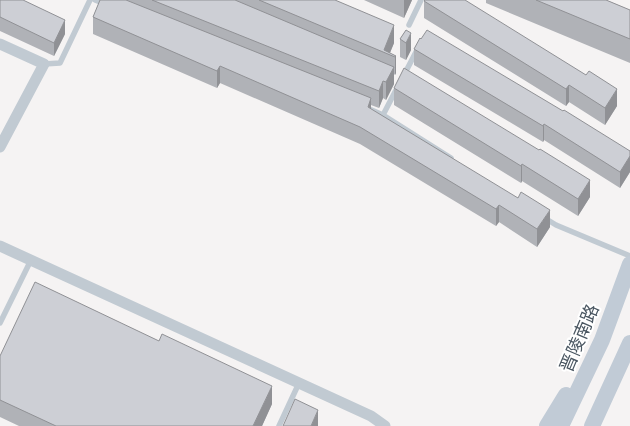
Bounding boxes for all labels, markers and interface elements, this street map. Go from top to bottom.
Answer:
street label: 晋陵南路 [553,300,605,376]

